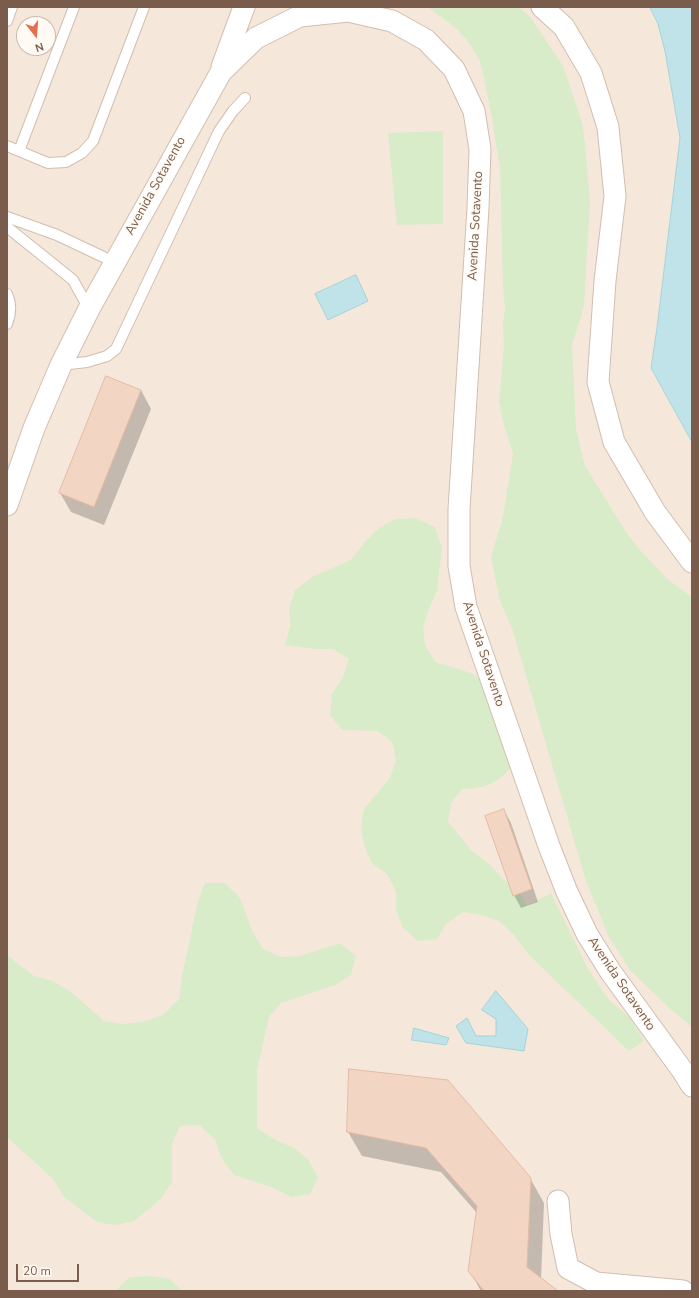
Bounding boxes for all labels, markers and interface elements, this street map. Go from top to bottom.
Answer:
north arrow [16,16,56,56]
text: N [33,39,45,55]
street label: Avenida Sotavento [123,134,189,238]
street label: Avenida Sotavento [465,171,487,281]
street label: Avenida Sotavento [459,599,507,709]
street label: Avenida Sotavento [584,934,658,1034]
scale bar [18,1256,81,1282]
text: 20 m [23,1263,51,1279]

